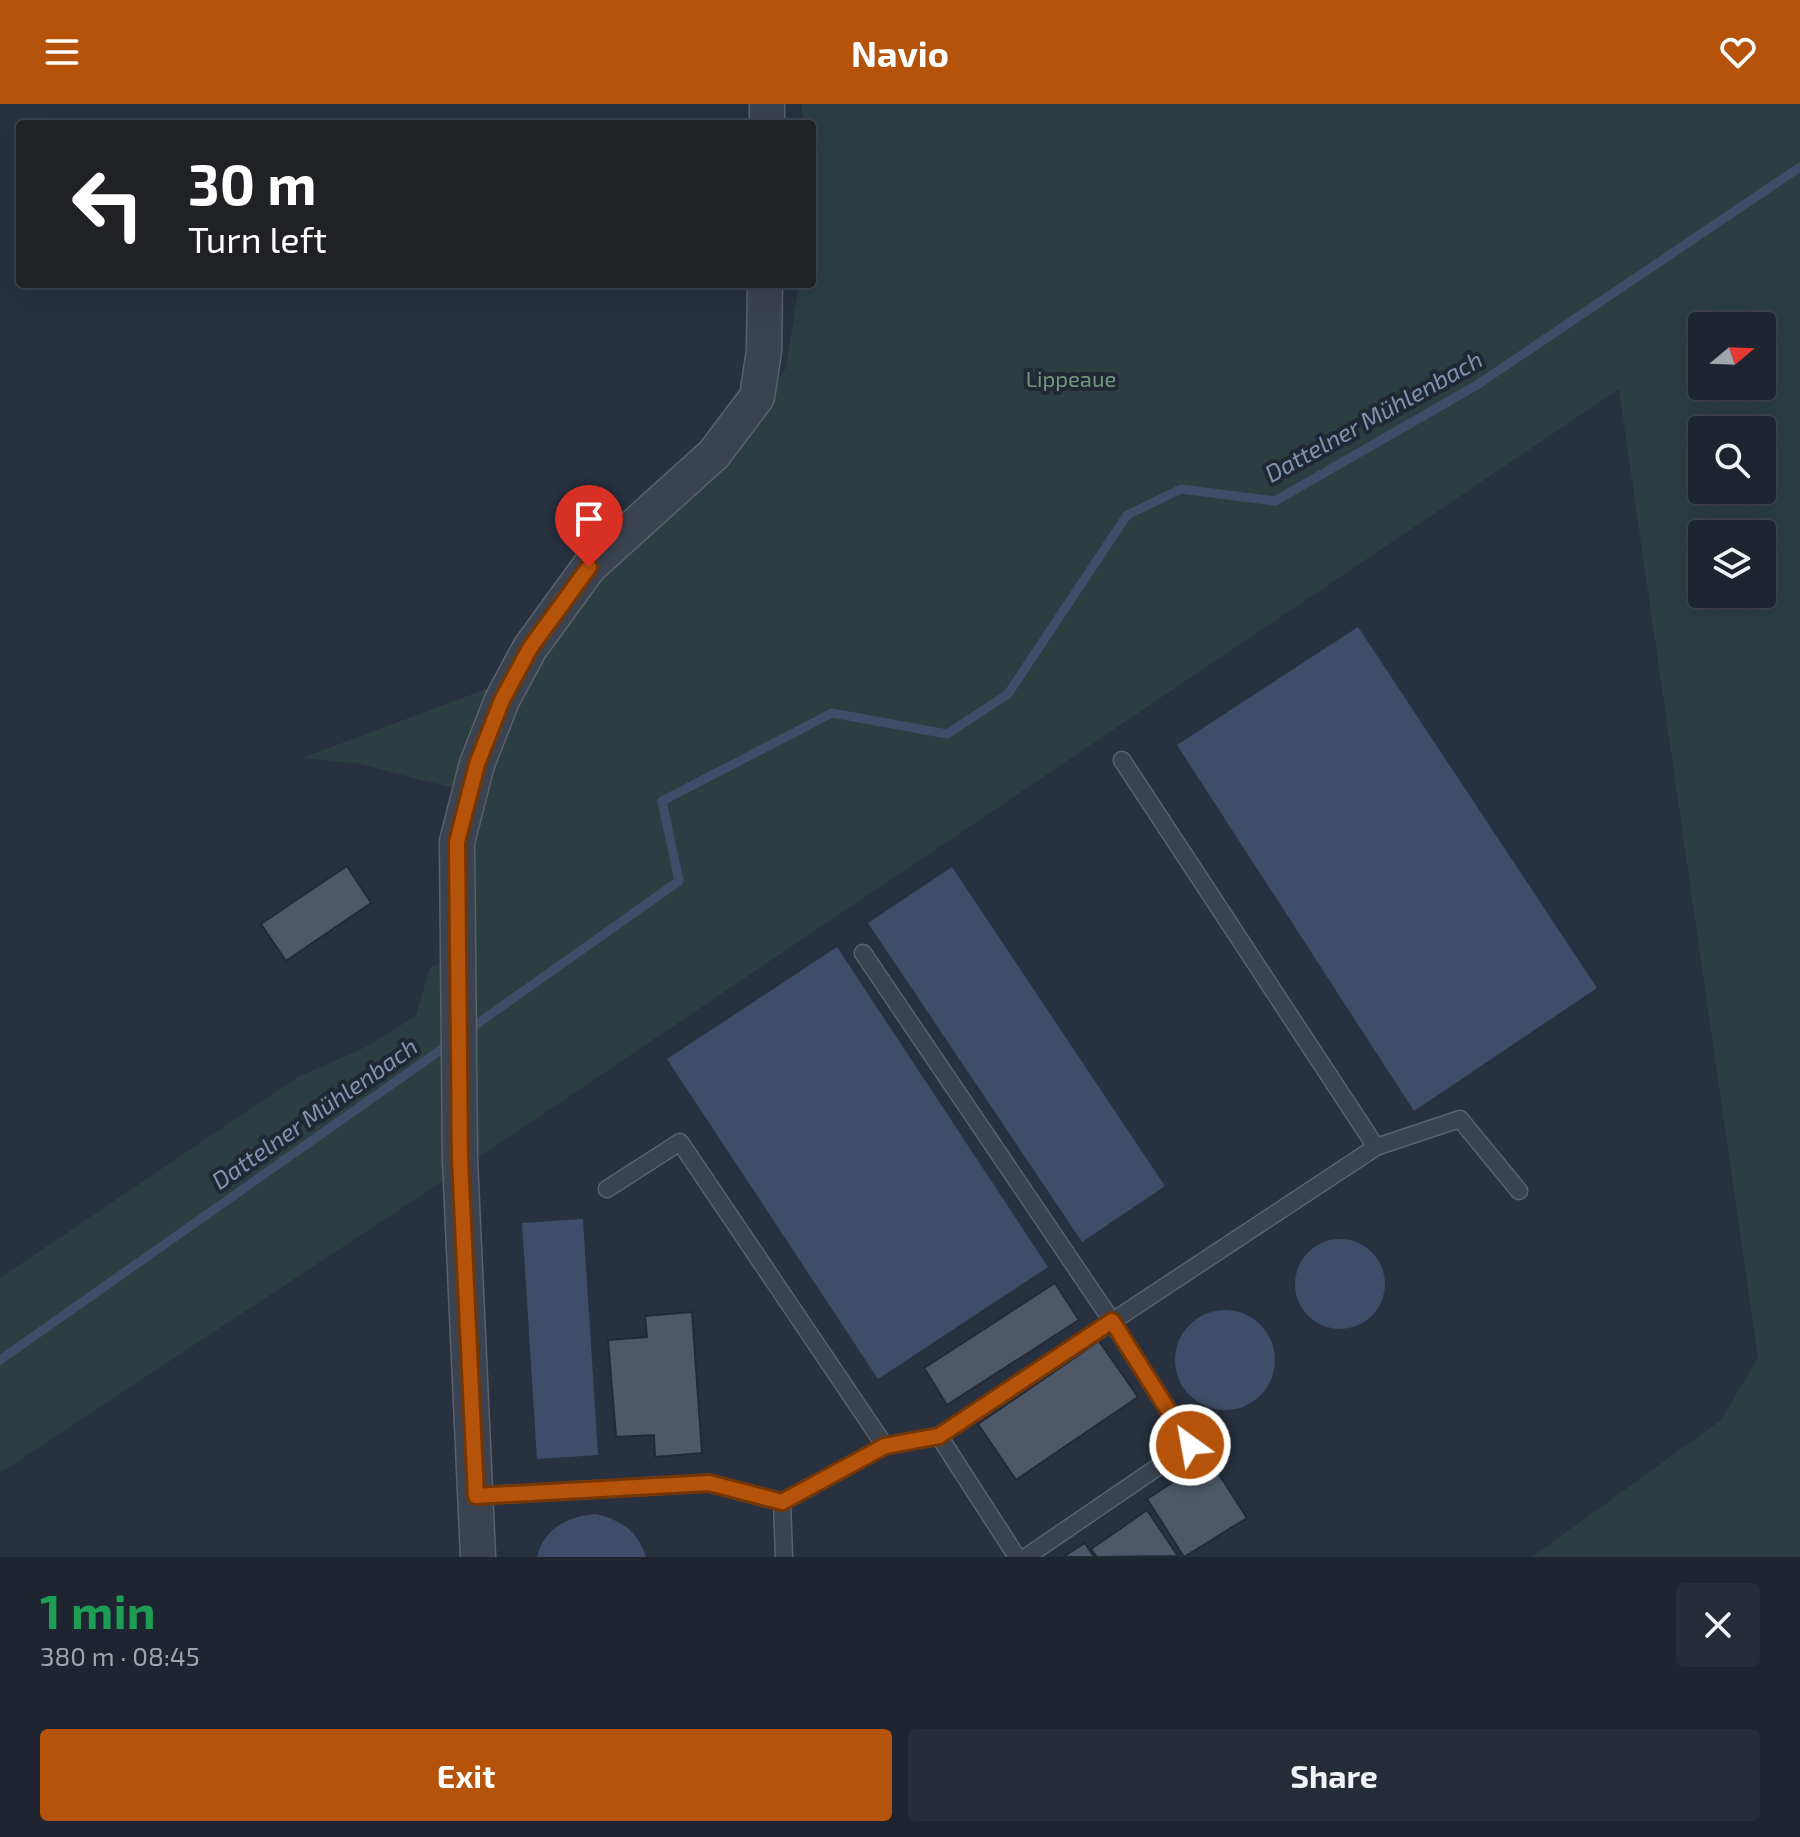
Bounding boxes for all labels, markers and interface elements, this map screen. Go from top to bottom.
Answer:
icon: menu [40,30,84,74]
icon: heart [1716,30,1760,74]
text: Navio [851,31,949,74]
text: 30 m [188,149,317,216]
icon: left [56,152,160,256]
text: Turn left [188,217,327,260]
north arrow [1688,312,1776,400]
map controls [1688,312,1776,608]
water label: Dattelner Mühlenbach [1259,344,1487,488]
park label: Lippeaue [1026,365,1116,391]
button: search [1688,416,1776,504]
pin [555,485,623,567]
icon: arrive [567,497,611,541]
button: layers [1688,520,1776,608]
water label: Dattelner Mühlenbach [206,1031,422,1195]
position arrow [1148,1403,1232,1487]
text: 1 min [40,1581,156,1639]
button: close [1676,1583,1760,1667]
text: 380 m · 08:45 [40,1640,200,1671]
button: Exit [40,1729,892,1821]
button: Share [908,1729,1760,1821]

